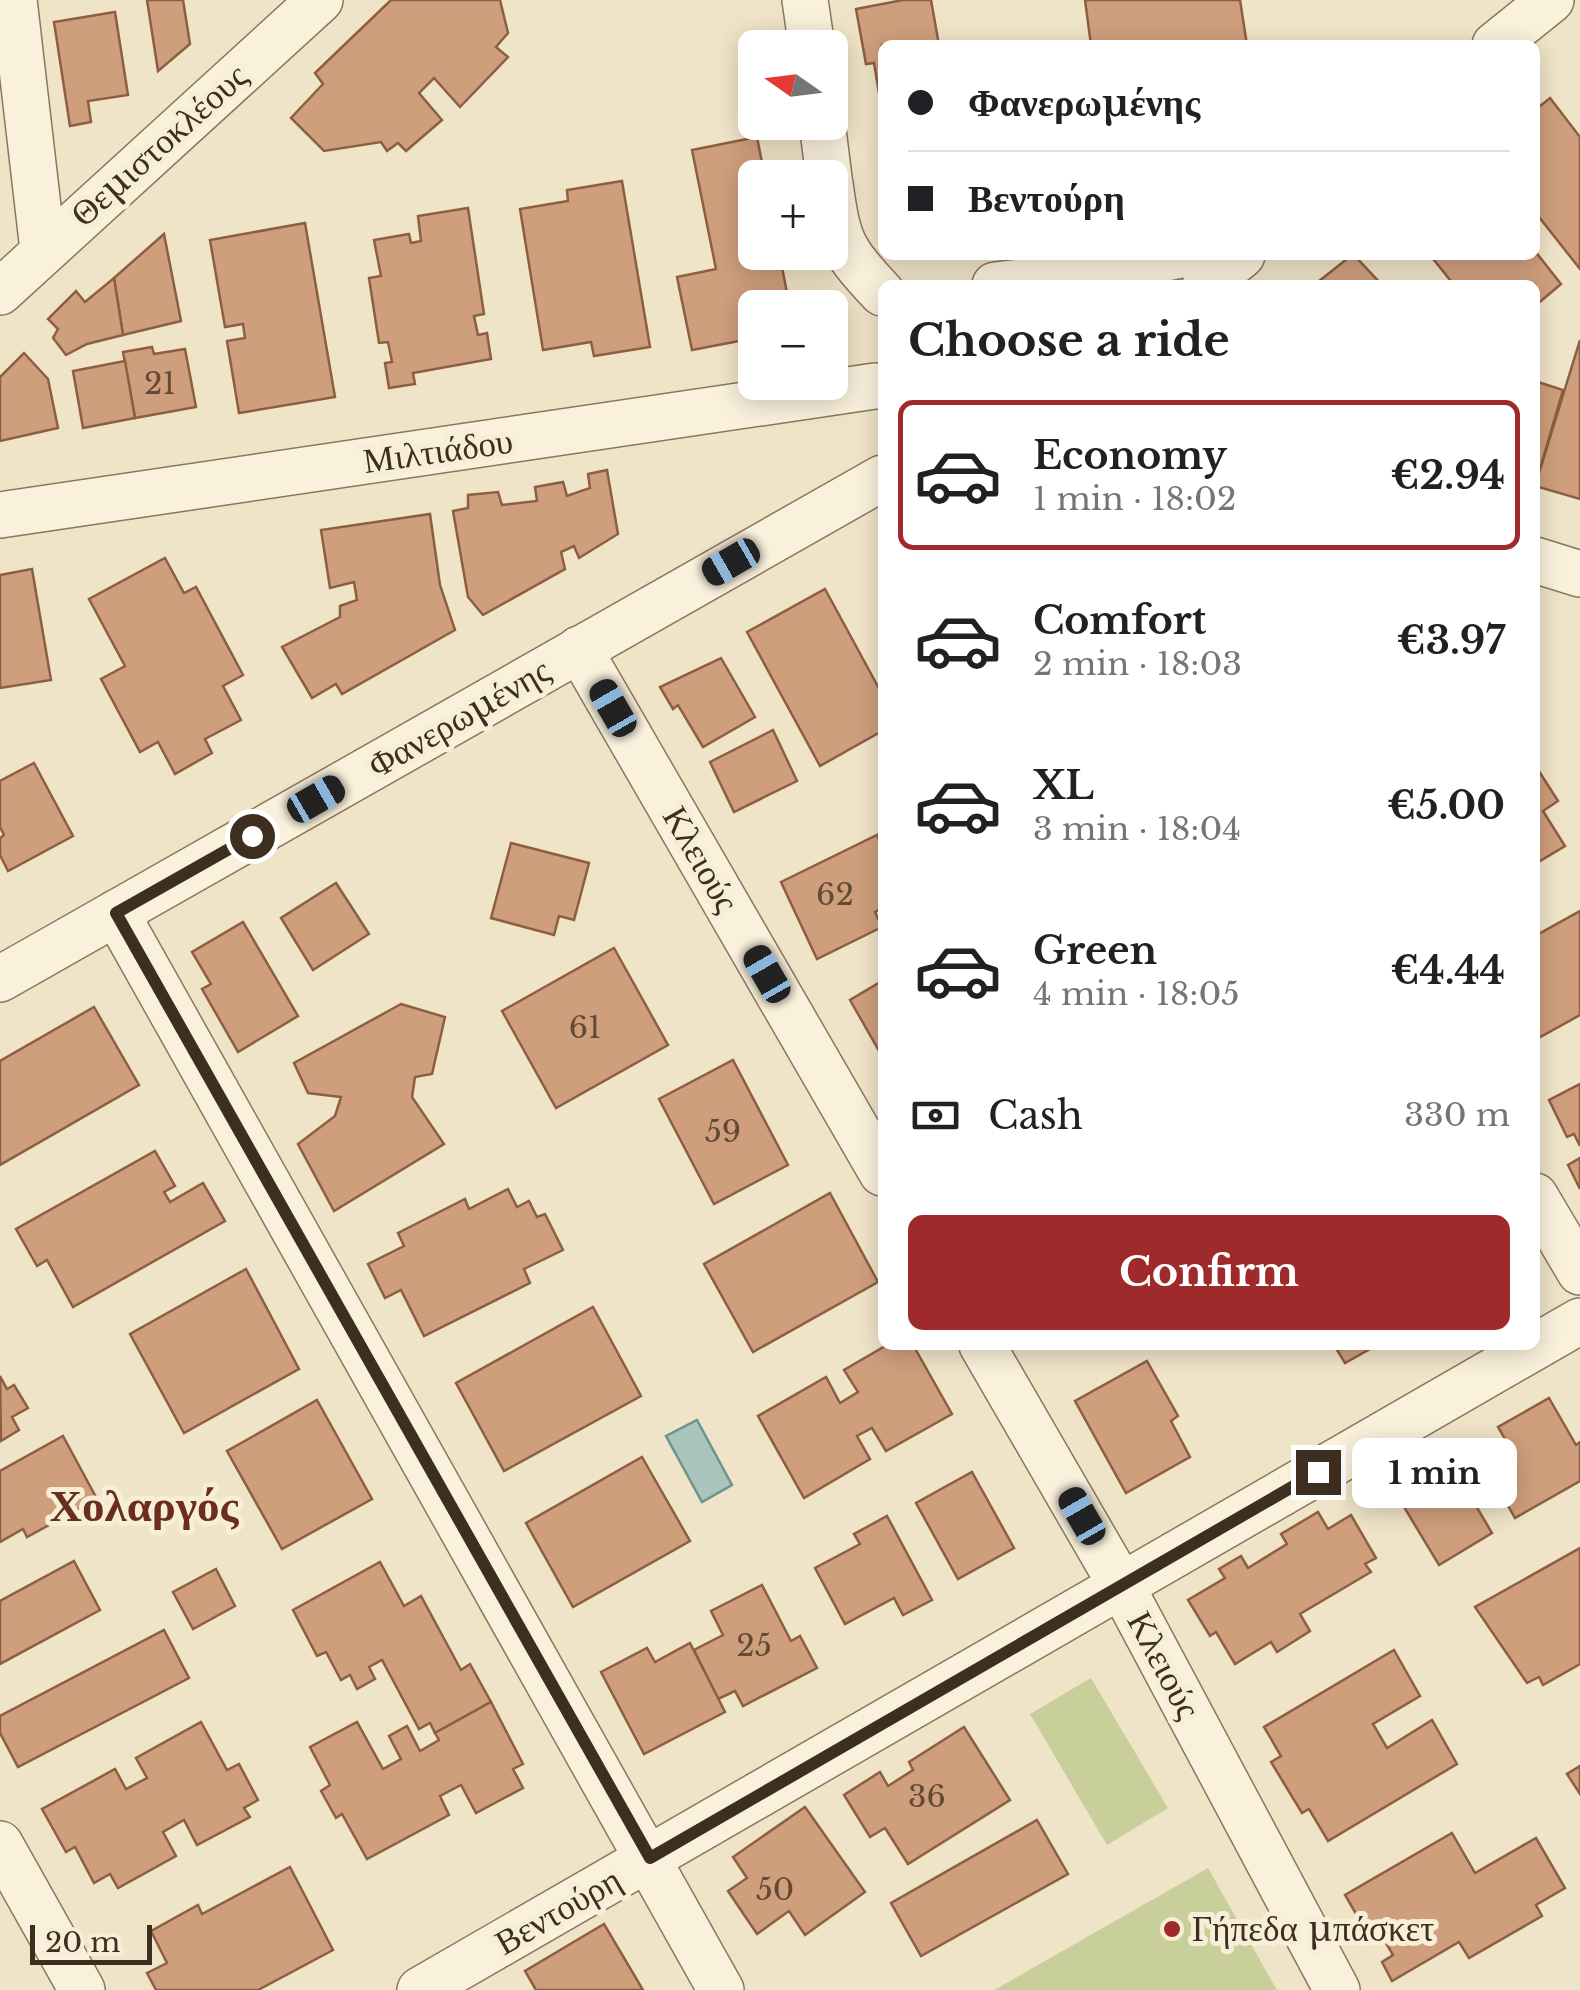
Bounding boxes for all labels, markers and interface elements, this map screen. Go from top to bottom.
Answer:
north arrow [738,30,848,140]
map controls [738,30,848,400]
street label: Θεμιστοκλέους [61,54,256,235]
text: Φανερωμένης [968,79,1200,126]
button: + [738,160,848,270]
text: Βεντούρη [968,175,1125,222]
button: − [738,290,848,400]
text: Choose a ride [908,312,1230,368]
house number: 21 [144,365,176,402]
street label: Μιλτιάδου [360,419,516,482]
icon: car [913,430,1003,520]
text: Economy [1033,432,1227,479]
text: €2.94 [1391,452,1505,499]
text: 1 min · 18:02 [1033,479,1237,519]
car [698,534,764,590]
icon: car [913,595,1003,685]
text: Comfort [1033,597,1206,644]
text: €3.97 [1397,617,1505,664]
text: 2 min · 18:03 [1033,644,1242,684]
street label: Φανερωμένης [360,648,557,787]
car [585,675,641,741]
icon: car [913,760,1003,850]
text: XL [1033,762,1094,809]
car [283,771,349,827]
text: €5.00 [1387,782,1505,829]
street label: Κλειούς [654,798,749,919]
text: 3 min · 18:04 [1033,809,1241,849]
route start [230,814,275,859]
house number: 62 [816,876,854,913]
icon: car [913,925,1003,1015]
text: Green [1033,927,1157,974]
car [739,941,795,1007]
text: €4.44 [1390,947,1505,994]
text: 4 min · 18:05 [1033,974,1240,1014]
house number: 61 [569,1009,601,1046]
icon: cash [908,1088,963,1143]
text: Cash [988,1092,1083,1139]
text: 330 m [1404,1095,1510,1135]
house number: 59 [705,1113,741,1150]
button: Confirm [908,1215,1510,1330]
callout: 1 min [1353,1437,1518,1507]
route end [1296,1450,1341,1495]
text: 1 min [1388,1453,1481,1493]
district label: Χολαργός [50,1477,239,1533]
car [1054,1483,1110,1549]
street label: Κλειούς [1118,1604,1210,1726]
house number: 25 [736,1627,772,1664]
house number: 36 [908,1778,946,1815]
street label: Βεντούρη [487,1857,628,1964]
house number: 50 [756,1871,794,1908]
place label: Γήπεδα μπάσκετ [1192,1907,1434,1950]
marker: Γήπεδα μπάσκετ [1161,1918,1183,1940]
scale bar [30,1920,152,1964]
text: 20 m [45,1925,120,1960]

